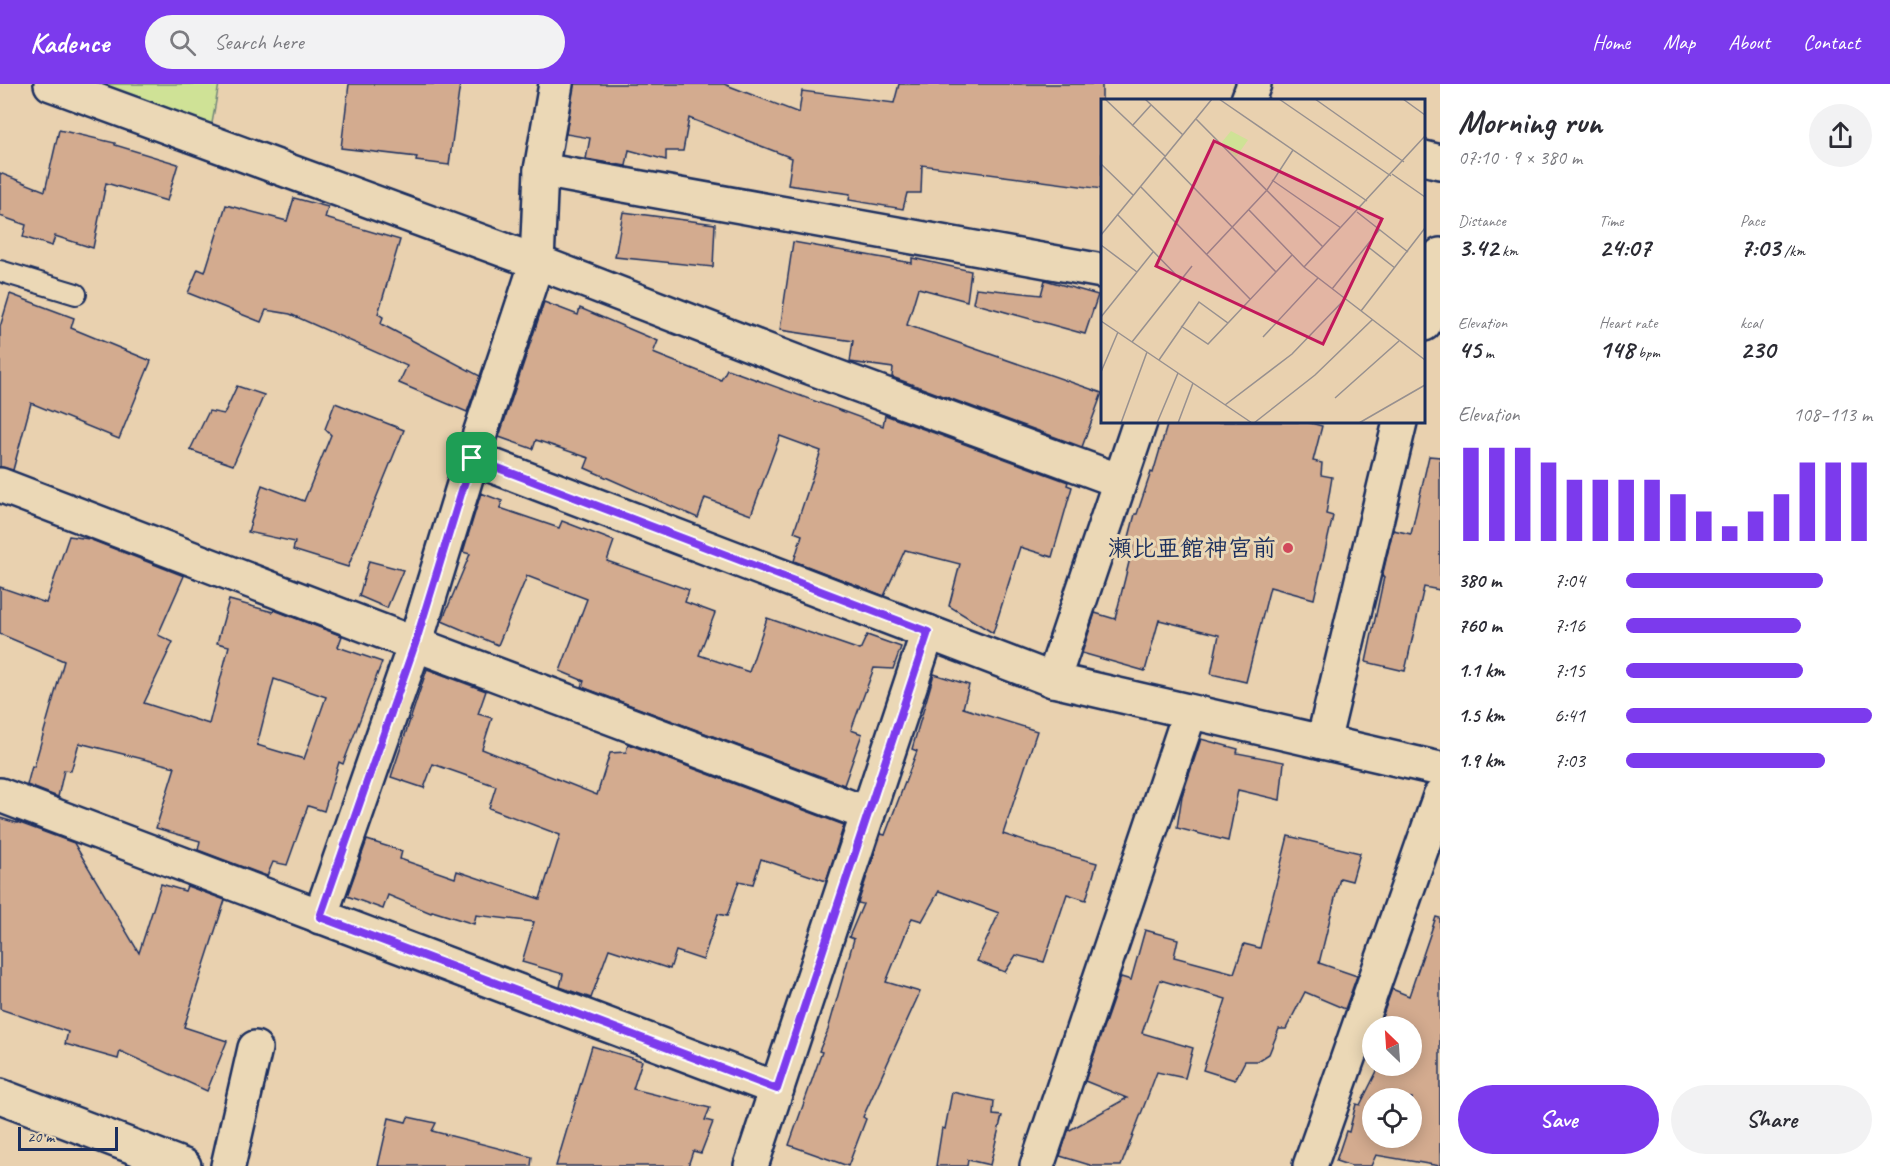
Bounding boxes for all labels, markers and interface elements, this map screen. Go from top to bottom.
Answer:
search box [145,15,565,69]
text: Kadence [30,25,109,60]
icon: search [166,26,199,59]
text: Search here [214,28,304,56]
text: Home [1592,29,1630,55]
text: Map [1663,29,1695,55]
text: About [1728,29,1770,55]
text: Contact [1803,29,1860,55]
inset map [1101,99,1425,423]
text: Morning run [1458,101,1602,143]
button: share [1809,104,1872,167]
text: 07:10 · 9 × 380 m [1458,145,1582,170]
text: Distance [1458,211,1506,231]
text: Time [1599,211,1623,231]
text: Pace [1740,211,1765,231]
text: 3.42 [1458,231,1498,264]
text: 24:07 [1599,231,1651,264]
text: 7:03 [1740,231,1780,264]
text: km [1498,241,1518,261]
text: /km [1780,241,1805,261]
text: Elevation [1458,313,1507,333]
text: Heart rate [1599,313,1657,333]
text: kcal [1740,313,1761,333]
text: 45 [1458,333,1481,366]
text: 148 [1599,333,1634,366]
text: 230 [1740,333,1775,366]
text: m [1481,343,1494,363]
text: bpm [1634,343,1660,363]
text: Elevation [1458,402,1520,427]
text: 108–113 m [1793,402,1872,427]
pin [446,432,497,483]
icon: arrive [455,441,488,474]
place label: 瀬比亜館神宮前 [1108,533,1276,563]
marker: 瀬比亜館神宮前 [1281,541,1295,555]
text: 380 m [1458,568,1501,593]
text: 7:04 [1554,568,1585,593]
text: 760 m [1458,613,1502,638]
text: 7:16 [1554,613,1585,638]
text: 1.1 km [1458,658,1505,683]
text: 7:15 [1554,658,1585,683]
text: 1.5 km [1458,703,1504,728]
text: 6:41 [1554,703,1585,728]
text: 1.9 km [1458,748,1504,773]
text: 7:03 [1554,748,1585,773]
north arrow [1362,1016,1422,1076]
map controls [1362,1016,1422,1148]
button: Save [1458,1085,1659,1154]
button: Share [1671,1085,1872,1154]
button: locate [1362,1088,1422,1148]
scale bar [18,1124,118,1152]
text: 20 m [27,1127,54,1147]

